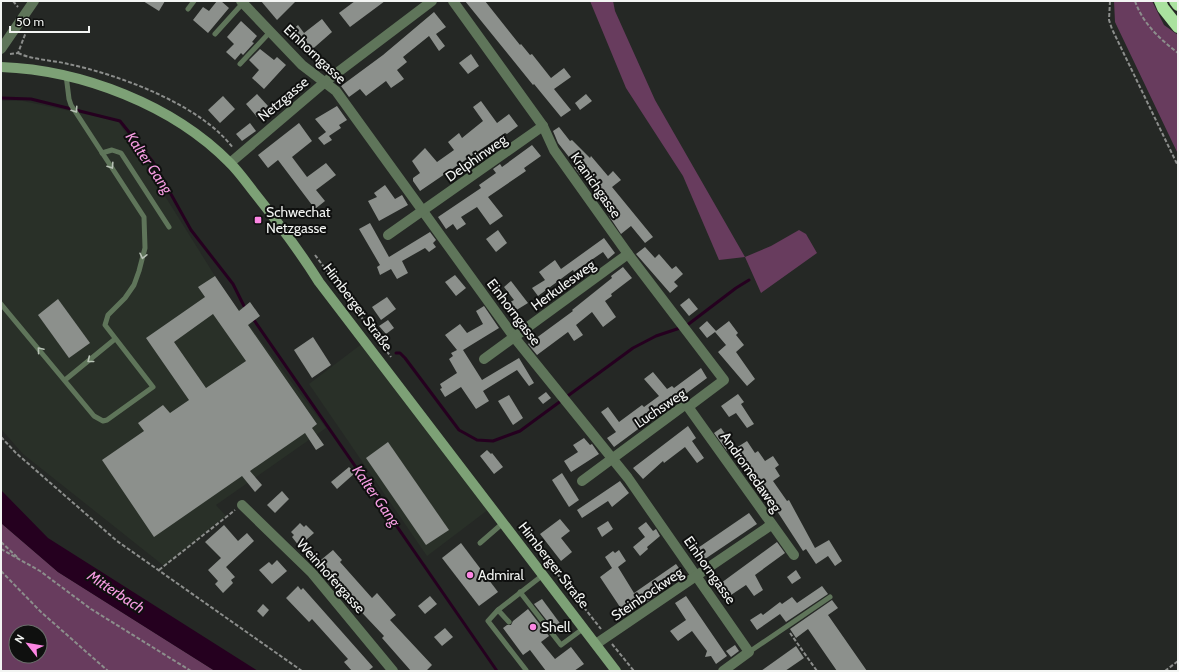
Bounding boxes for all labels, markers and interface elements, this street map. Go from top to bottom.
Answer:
scale bar [10,8,89,34]
text: 50 m [16,14,44,29]
street label: Einhorngasse [280,21,350,87]
street label: Netzgasse [254,73,312,125]
one-way arrow [70,106,77,113]
water label: Kalter Gang [122,129,177,198]
street label: Delphinweg [442,130,511,186]
street label: Kranichgasse [567,149,625,221]
one-way arrow [106,161,113,168]
place label: Schwechat Netzgasse [266,203,331,237]
marker: Schwechat Netzgasse [253,215,263,225]
one-way arrow [139,253,147,259]
street label: Herkulesweg [527,255,600,314]
street label: Himberger Straße [319,260,397,354]
street label: Einhorngasse [483,275,545,349]
one-way arrow [37,347,44,355]
one-way arrow [87,355,95,362]
street label: Luchsweg [631,384,690,432]
street label: Andromedaweg [717,428,786,517]
water label: Kalter Gang [348,462,404,531]
street label: Himberger Straße [515,518,593,612]
street label: Einhorngasse [680,533,740,607]
street label: Weinhofergasse [293,535,369,617]
street label: Steinbockweg [608,563,687,625]
water label: Mitterbach [83,566,148,617]
place label: Admiral [478,566,525,584]
marker: Admiral [465,570,475,580]
place label: Shell [541,618,571,636]
marker: Shell [528,622,538,632]
north arrow [8,624,48,664]
text: N [11,632,27,646]

